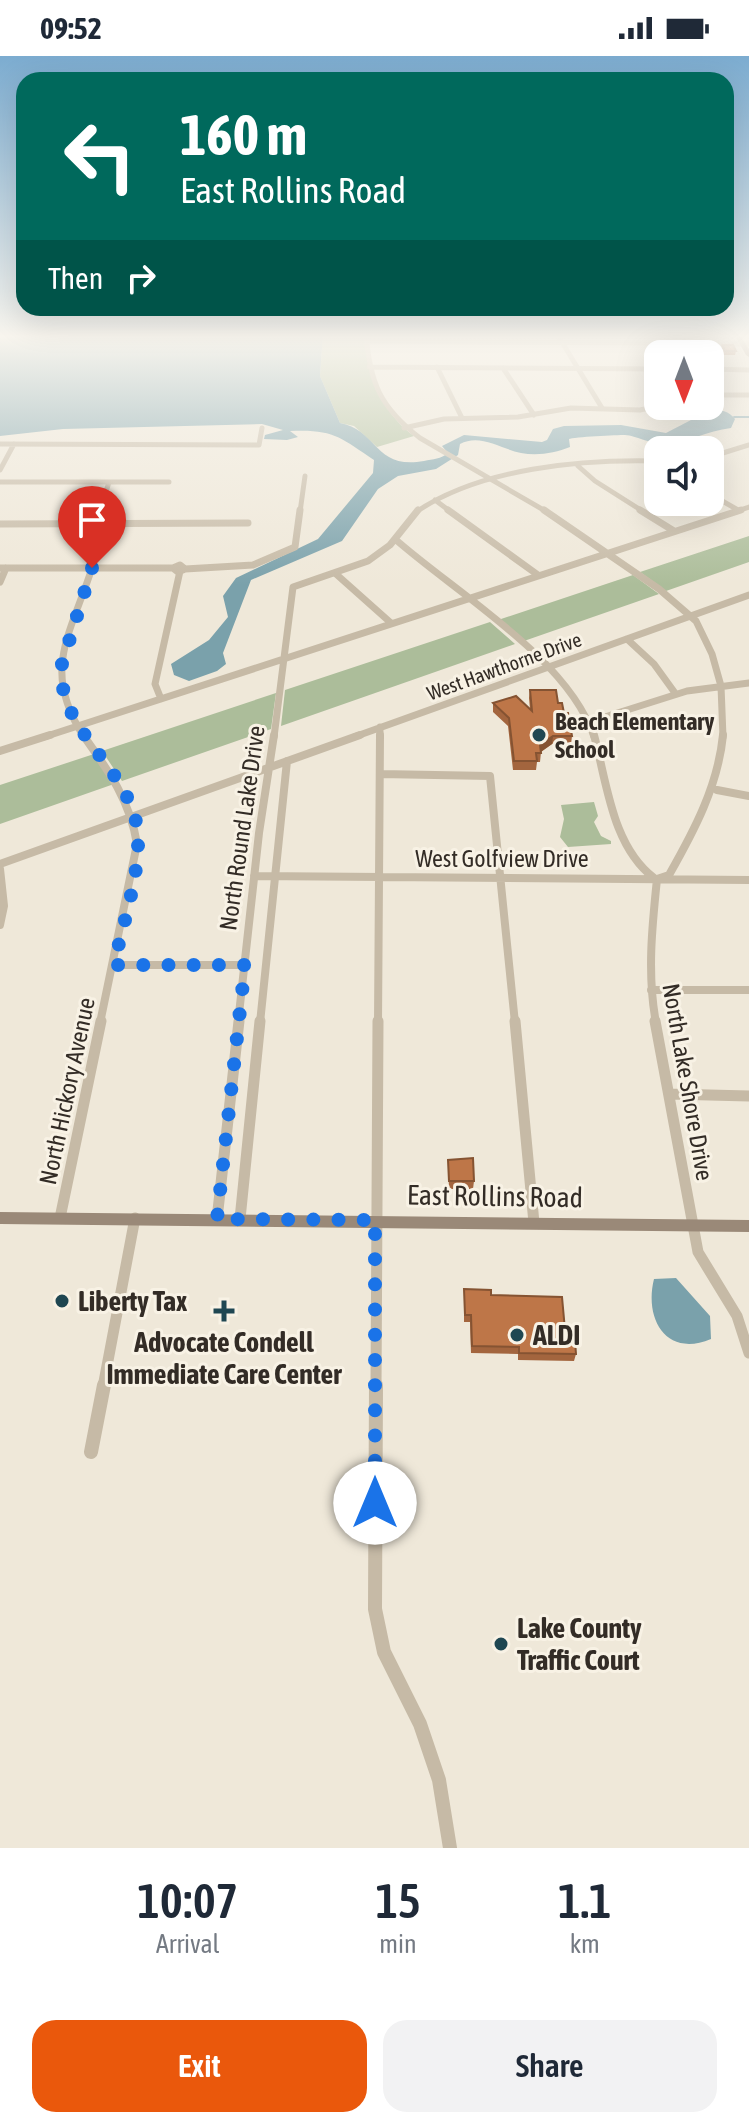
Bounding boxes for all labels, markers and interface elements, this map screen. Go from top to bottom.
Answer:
text: 09:52 [40,11,102,45]
text: 160 m [180,103,307,167]
icon: left [48,104,152,208]
text: East Rollins Road [180,169,406,211]
icon: right [119,256,163,300]
text: Then [48,261,103,295]
north arrow [644,340,724,420]
map controls [644,340,724,516]
button: sound [644,436,724,516]
pin [58,486,126,568]
icon: arrive [70,498,114,542]
street label: West Hawthorne Drive [424,627,584,705]
place label: Beach Elementary School [555,708,714,763]
street label: North Round Lake Drive [214,724,270,932]
marker: Beach Elementary School [530,726,548,744]
street label: West Golfview Drive [415,845,589,872]
street label: North Lake Shore Drive [657,981,719,1183]
street label: North Hickory Avenue [34,995,100,1187]
street label: East Rollins Road [407,1178,583,1214]
place label: Liberty Tax [78,1285,187,1317]
marker: Liberty Tax [53,1292,71,1310]
marker: Advocate Condell Immediate Care Center [213,1300,235,1322]
place label: ALDI [532,1319,580,1351]
place label: Advocate Condell Immediate Care Center [106,1326,342,1390]
marker: ALDI [508,1326,526,1344]
position arrow [333,1461,417,1545]
place label: Lake County Traffic Court [517,1612,642,1676]
marker: Lake County Traffic Court [492,1635,510,1653]
text: 10:07 [137,1873,238,1928]
text: 15 [375,1873,421,1928]
text: 1.1 [558,1873,612,1928]
text: Arrival [156,1929,219,1959]
text: min [379,1929,417,1959]
text: km [570,1929,600,1959]
button: Exit [32,2020,367,2112]
button: Share [383,2020,717,2112]

